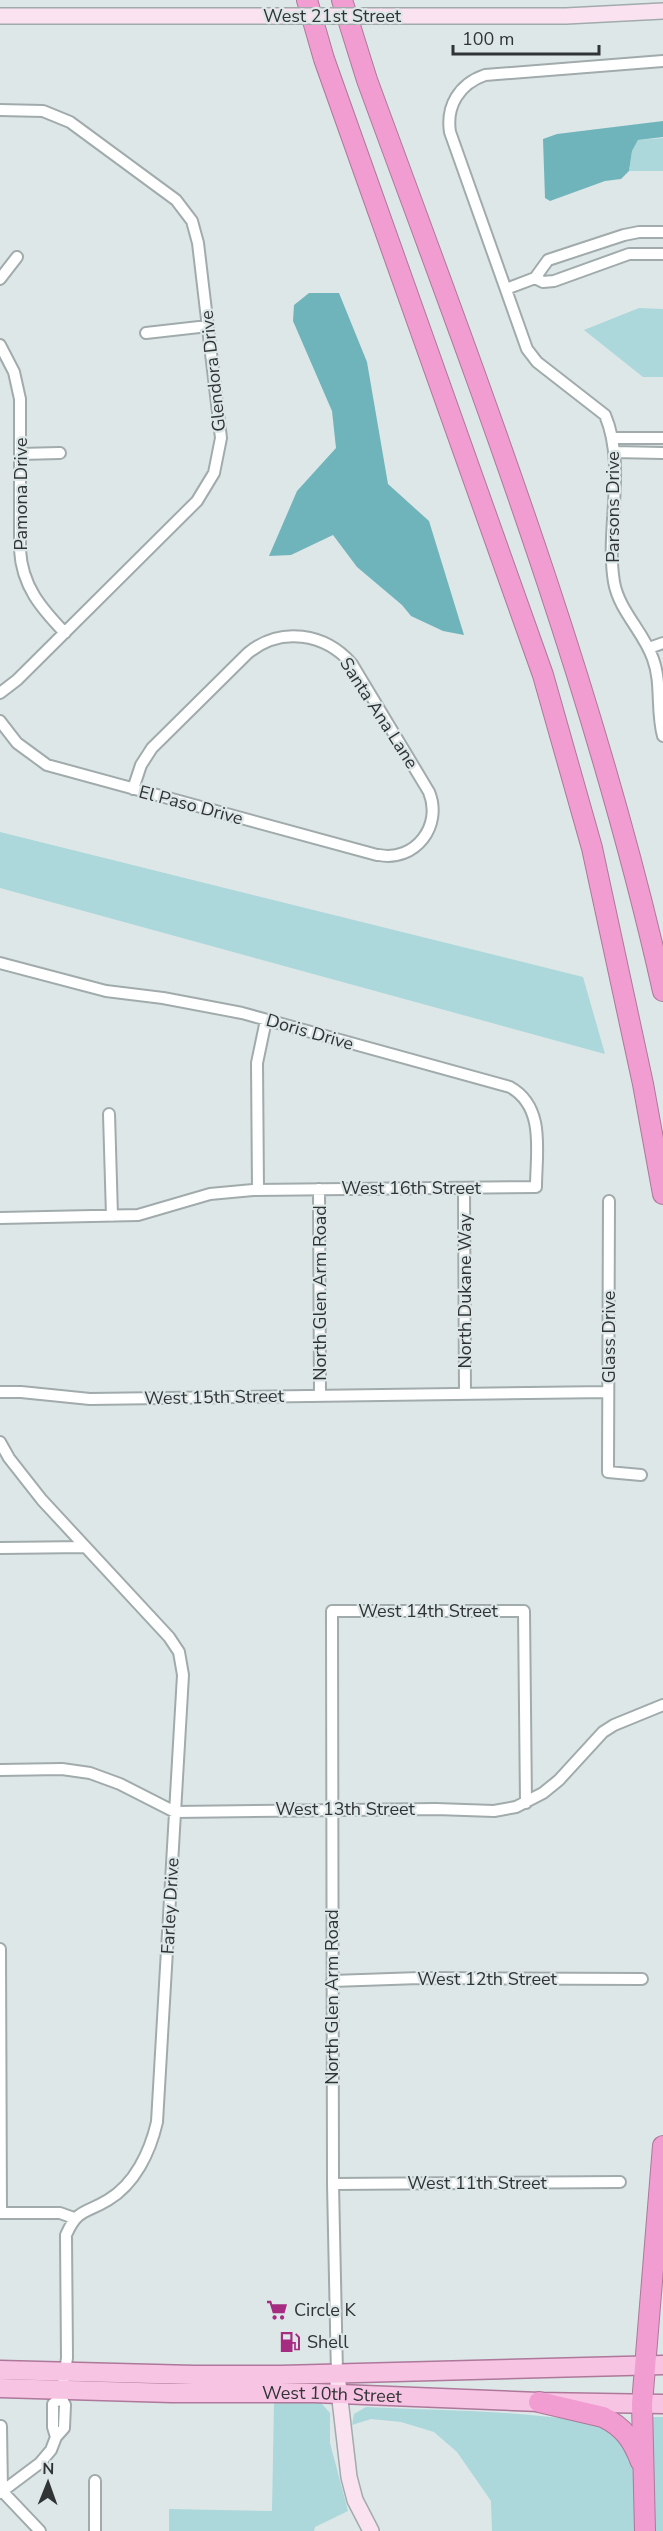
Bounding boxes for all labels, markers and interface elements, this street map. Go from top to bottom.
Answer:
street label: West 21st Street [263,4,402,28]
scale bar [453,18,598,56]
text: 100 m [462,27,514,51]
street label: Glendora Drive [195,309,231,433]
street label: Pamona Drive [9,438,33,551]
street label: Parsons Drive [601,451,625,563]
street label: Santa Ana Lane [334,653,424,773]
street label: El Paso Drive [136,780,246,830]
street label: Doris Drive [263,1008,357,1056]
street label: West 16th Street [341,1176,482,1200]
street label: North Glen Arm Road [308,1205,332,1381]
street label: North Dukane Way [453,1213,477,1369]
street label: Glass Drive [597,1291,621,1383]
street label: West 15th Street [144,1384,285,1410]
street label: West 14th Street [358,1599,499,1623]
street label: West 13th Street [275,1797,416,1821]
street label: Farley Drive [155,1857,185,1955]
street label: North Glen Arm Road [320,1909,344,2085]
street label: West 12th Street [417,1967,558,1991]
street label: West 11th Street [407,2171,548,2195]
supermarket icon: Circle K [265,2298,289,2322]
place label: Circle K [294,2298,356,2322]
fuel station icon: Shell [278,2330,302,2354]
place label: Shell [307,2330,349,2354]
street label: West 10th Street [262,2381,403,2409]
north arrow [18,2453,78,2513]
text: N [42,2458,54,2480]

